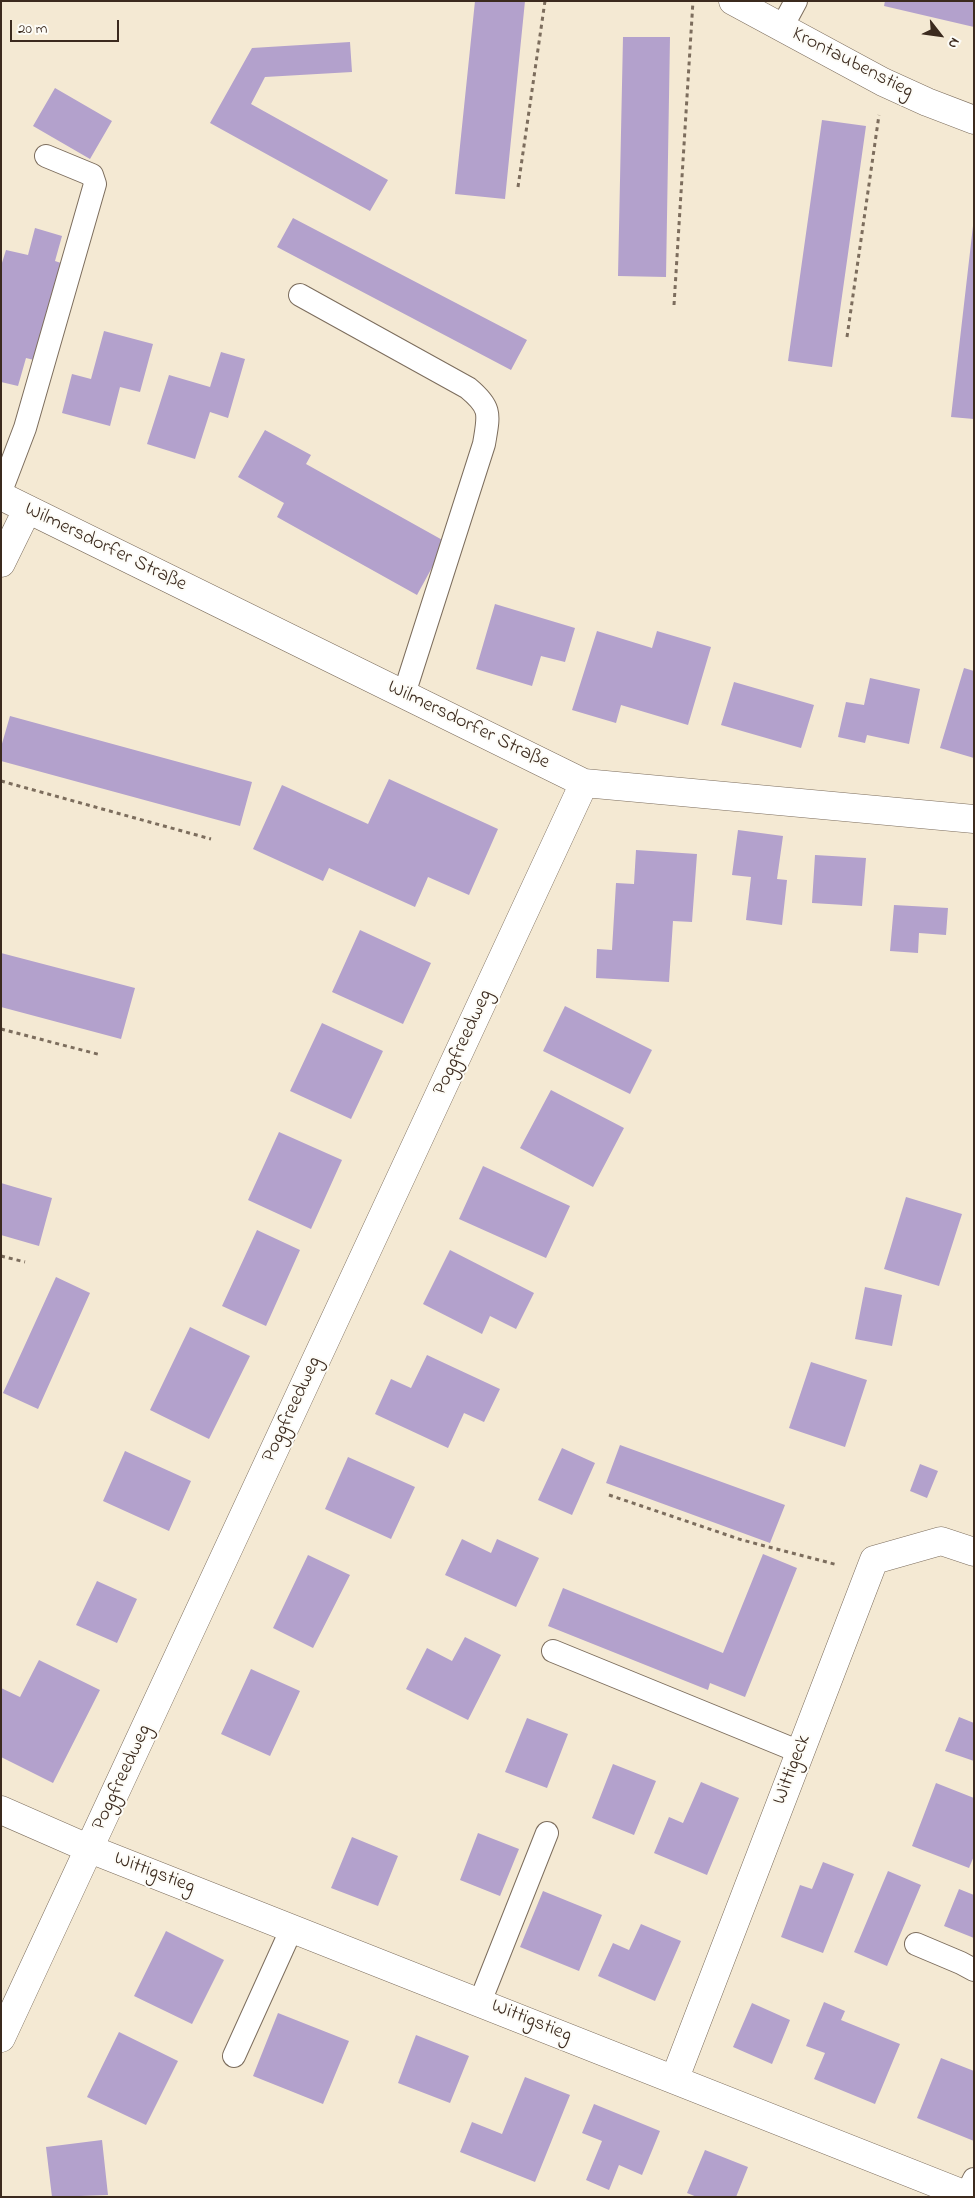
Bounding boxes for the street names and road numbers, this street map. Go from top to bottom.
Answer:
street label: Krontaubenstieg [787,23,917,105]
street label: Wilmersdorfer Straße [20,498,190,598]
street label: Wilmersdorfer Straße [383,676,553,776]
street label: Poggfreedweg [429,986,499,1100]
street label: Poggfreedweg [258,1353,328,1467]
street label: Poggfreedweg [88,1721,158,1835]
street label: Wittigeck [769,1732,817,1808]
street label: Wittigstieg [110,1848,198,1900]
street label: Wittigstieg [487,1995,575,2049]

